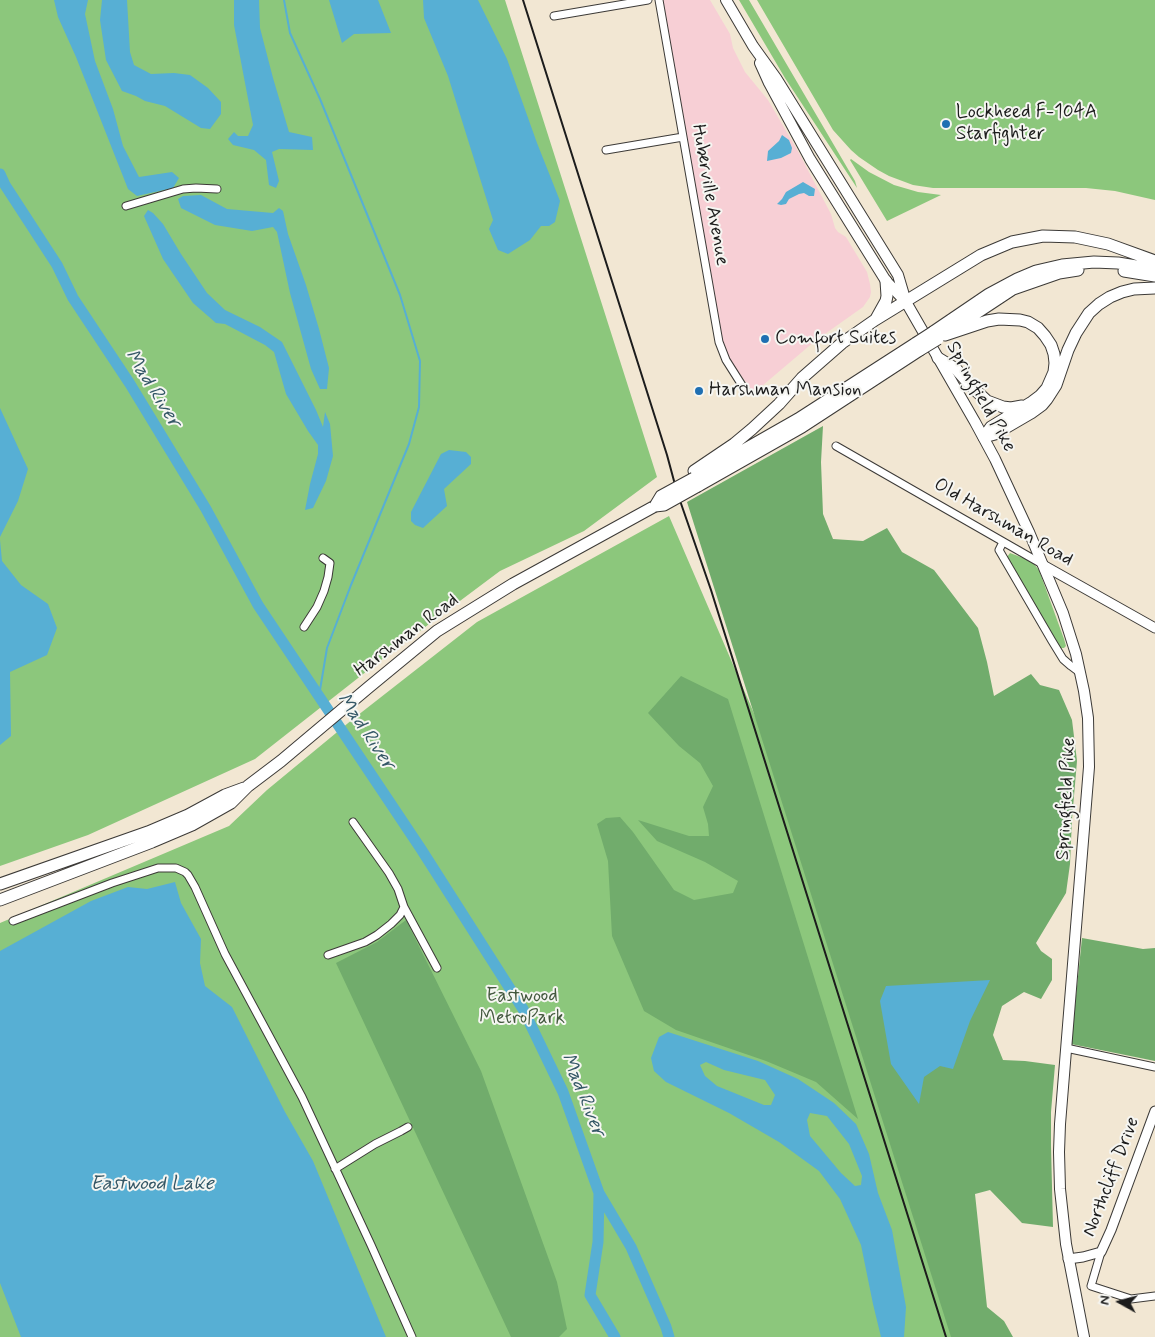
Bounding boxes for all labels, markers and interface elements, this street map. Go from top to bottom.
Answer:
place label: Lockheed F-104A Starfighter [956,102,1097,146]
marker: Lockheed F-104A Starfighter [940,118,952,130]
street label: Huberville Avenue [685,123,733,267]
place label: Comfort Suites [775,328,896,350]
marker: Comfort Suites [759,333,771,345]
street label: Springfield Pike [940,338,1020,456]
water label: Mad River [119,346,185,432]
place label: Harshman Mansion [709,380,862,402]
marker: Harshman Mansion [693,385,705,397]
street label: Old Harshman Road [929,474,1077,572]
street label: Harshman Road [350,589,464,683]
water label: Mad River [331,689,399,775]
street label: Springfield Pike [1052,737,1082,861]
park label: Eastwood MetroPark [479,986,565,1030]
water label: Mad River [554,1050,610,1140]
street label: Northcliff Drive [1079,1114,1145,1240]
water label: Eastwood Lake [90,1173,214,1197]
north arrow [1095,1277,1145,1327]
text: N [1096,1294,1115,1306]

